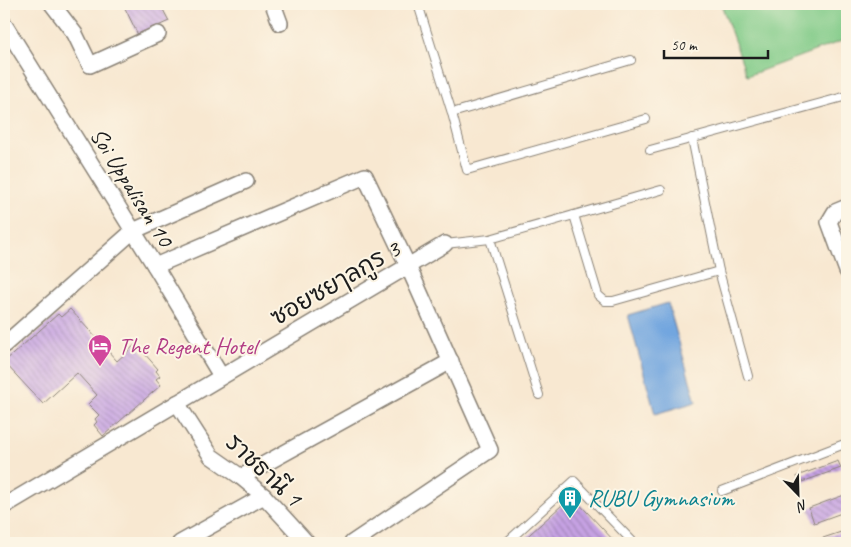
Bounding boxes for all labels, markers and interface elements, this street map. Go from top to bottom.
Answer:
scale bar [664,28,767,60]
text: 50 m [671,36,698,55]
street label: Soi Uppalisan 10 [84,122,182,254]
street label: ซอยซยๅลกูร 3 [265,233,409,335]
place label: The Regent Hotel [118,331,261,361]
hotel icon: The Regent Hotel [87,333,113,367]
street label: ราชธานี 1 [220,427,309,514]
north arrow [774,470,824,520]
place label: RUBU Gymnasium [588,483,735,513]
building icon: RUBU Gymnasium [557,485,583,519]
text: N [793,496,810,516]

